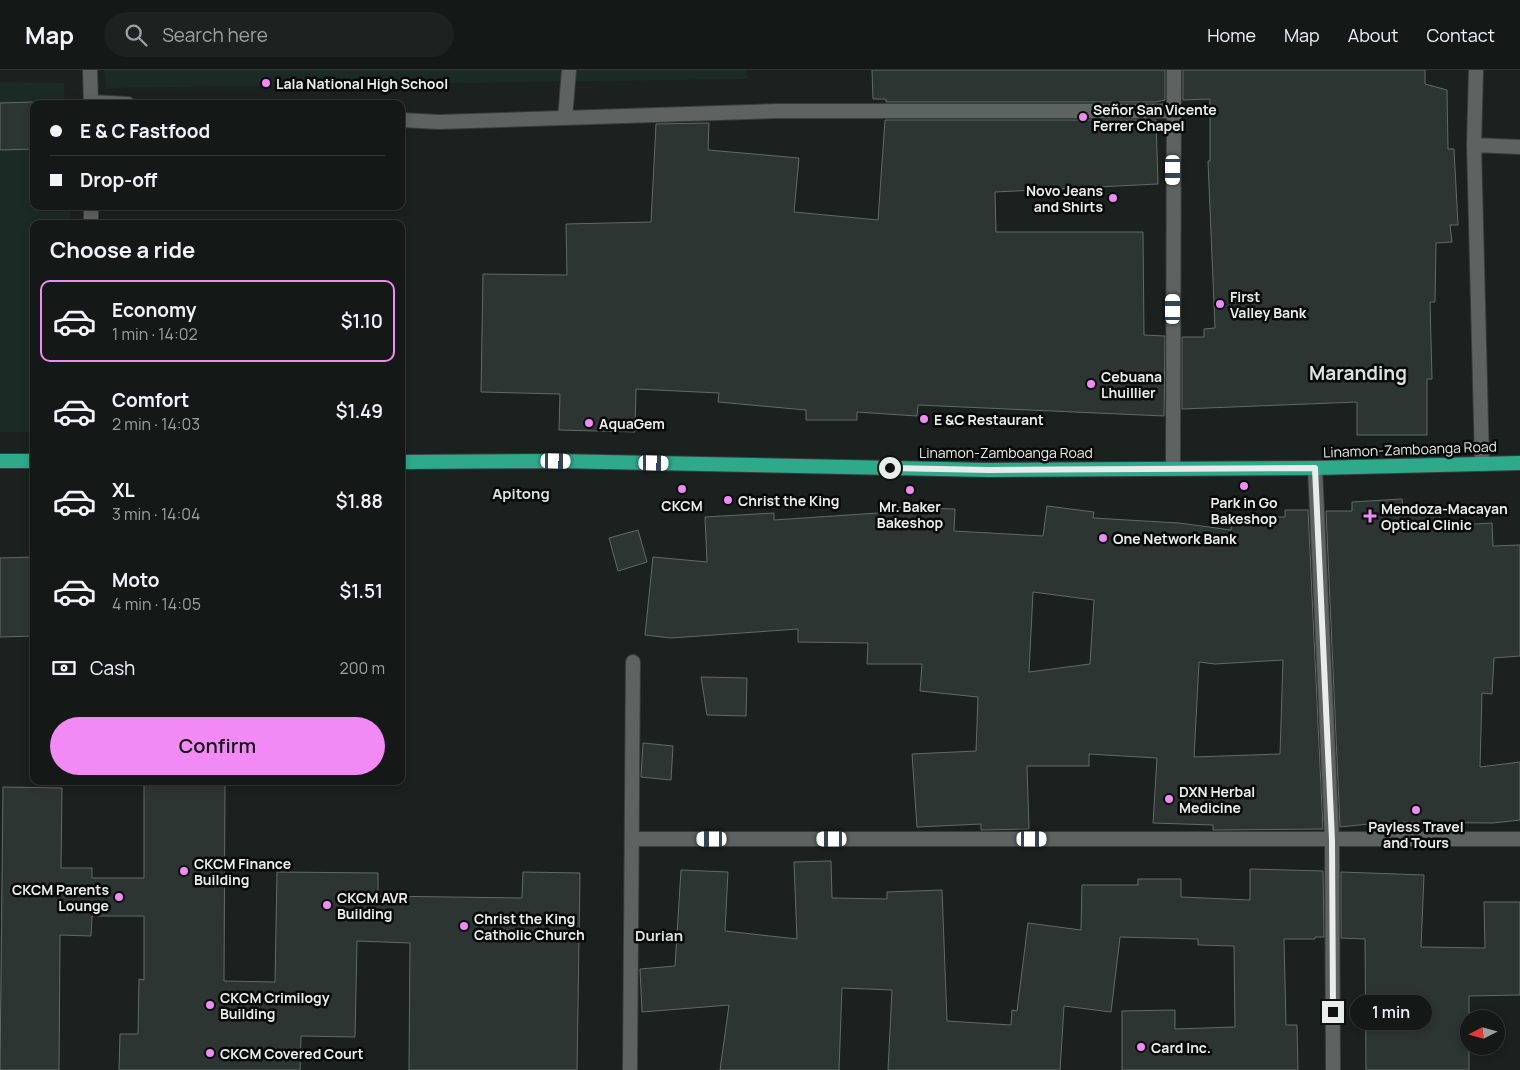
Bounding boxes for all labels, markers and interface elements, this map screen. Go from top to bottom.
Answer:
search box [104,12,454,57]
text: Map [25,18,74,51]
icon: search [122,21,150,49]
text: Search here [162,22,268,48]
text: Home [1207,23,1256,47]
text: Map [1284,23,1320,47]
text: About [1348,23,1398,47]
text: Contact [1426,23,1495,47]
place label: Lala National High School [276,74,448,93]
marker: Lala National High School [260,77,272,89]
place label: Señor San Vicente Ferrer Chapel [1093,100,1217,135]
marker: Señor San Vicente Ferrer Chapel [1077,111,1089,123]
text: E & C Fastfood [80,118,210,144]
car [1165,155,1180,185]
text: Drop-off [80,167,157,193]
place label: Novo Jeans and Shirts [1026,181,1103,216]
marker: Novo Jeans and Shirts [1107,192,1119,204]
text: Choose a ride [50,235,195,265]
place label: First Valley Bank [1230,287,1307,322]
car [1165,294,1180,324]
text: Economy [112,297,196,323]
marker: First Valley Bank [1214,298,1226,310]
icon: car [52,299,97,344]
text: $1.10 [341,308,383,334]
text: 1 min · 14:02 [112,323,198,345]
district label: Maranding [1309,360,1407,386]
place label: Cebuana Lhuillier [1101,367,1162,402]
marker: Cebuana Lhuillier [1085,378,1097,390]
text: Comfort [112,387,189,413]
icon: car [52,389,97,434]
text: $1.49 [336,398,383,424]
place label: E &C Restaurant [934,410,1044,429]
text: 2 min · 14:03 [112,413,200,435]
marker: E &C Restaurant [918,413,930,425]
place label: AquaGem [599,414,665,433]
marker: AquaGem [583,417,595,429]
street label: Linamon-Zamboanga Road [1323,436,1497,462]
street label: Linamon-Zamboanga Road [919,443,1093,462]
car [540,453,571,469]
car [638,455,669,471]
route start [879,457,901,479]
text: XL [112,477,135,503]
icon: car [52,479,97,524]
marker: Park in Go Bakeshop [1238,480,1250,492]
district label: Apitong [492,483,550,504]
marker: CKCM [676,483,688,495]
marker: Mr. Baker Bakeshop [904,484,916,496]
text: $1.88 [336,488,383,514]
place label: Christ the King [738,491,839,510]
place label: Park in Go Bakeshop [1210,493,1278,528]
marker: Christ the King [722,494,734,506]
place label: CKCM [661,496,703,515]
place label: Mr. Baker Bakeshop [877,497,944,532]
place label: Mendoza-Macayan Optical Clinic [1381,499,1508,534]
text: 3 min · 14:04 [112,503,201,525]
marker: Mendoza-Macayan Optical Clinic [1363,509,1377,523]
place label: One Network Bank [1113,529,1237,548]
marker: One Network Bank [1097,532,1109,544]
text: Moto [112,567,159,593]
icon: car [52,569,97,614]
text: $1.51 [340,578,383,604]
text: 4 min · 14:05 [112,593,201,615]
icon: cash [50,654,78,682]
text: Cash [90,655,135,681]
text: 200 m [340,657,385,679]
button: Confirm [50,717,385,775]
place label: DXN Herbal Medicine [1179,782,1255,817]
marker: DXN Herbal Medicine [1163,793,1175,805]
marker: Payless Travel and Tours [1410,804,1422,816]
place label: Payless Travel and Tours [1368,817,1464,852]
car [697,832,727,847]
car [817,832,847,847]
car [1017,832,1047,847]
place label: CKCM Finance Building [194,854,291,889]
marker: CKCM Finance Building [178,865,190,877]
place label: CKCM Parents Lounge [12,880,109,915]
place label: CKCM AVR Building [337,888,408,923]
marker: CKCM Parents Lounge [113,891,125,903]
marker: CKCM AVR Building [321,899,333,911]
place label: Christ the King Catholic Church [474,909,585,944]
marker: Christ the King Catholic Church [458,920,470,932]
district label: Durian [635,925,683,946]
place label: CKCM Crimilogy Building [220,988,330,1023]
callout: 1 min [1350,994,1433,1030]
marker: CKCM Crimilogy Building [204,999,216,1011]
route end [1322,1001,1344,1023]
text: 1 min [1372,1001,1410,1023]
north arrow [1460,1010,1505,1055]
map controls [1460,1010,1505,1055]
place label: Card Inc. [1151,1038,1211,1057]
marker: Card Inc. [1135,1041,1147,1053]
place label: CKCM Covered Court [220,1044,363,1063]
marker: CKCM Covered Court [204,1047,216,1059]

